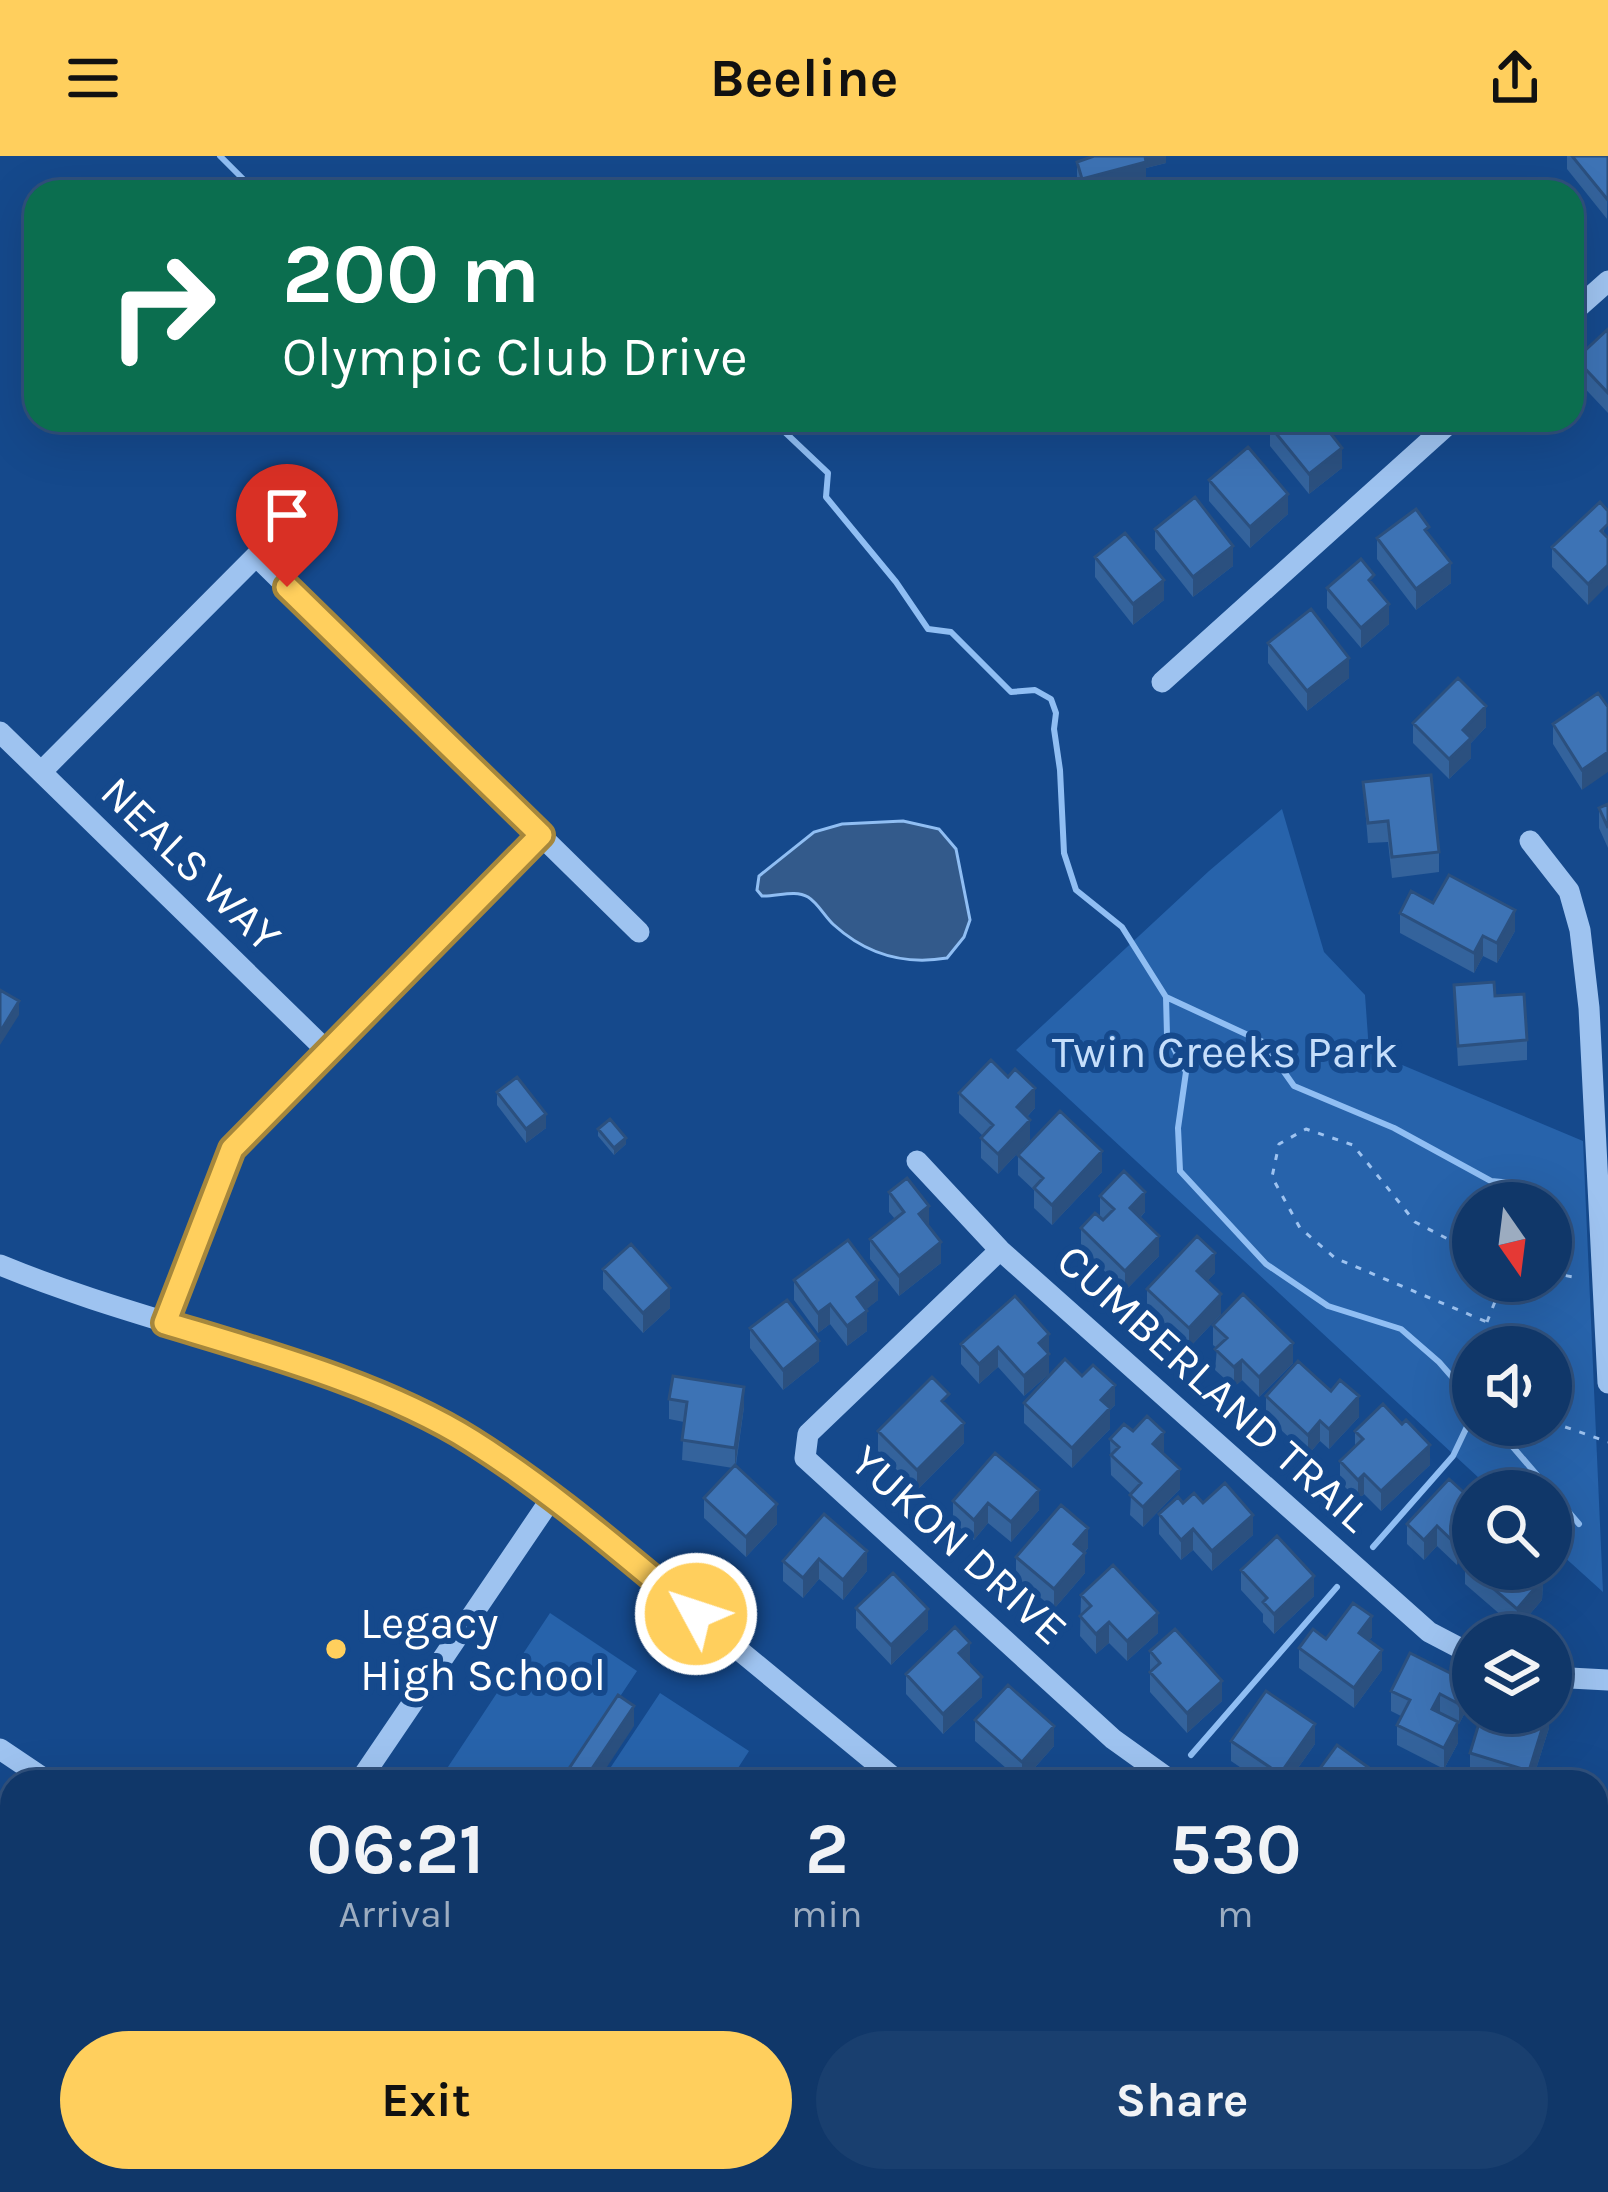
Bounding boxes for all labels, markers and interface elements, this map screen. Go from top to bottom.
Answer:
icon: menu [60,45,126,111]
icon: share [1482,45,1548,111]
text: Beeline [710,46,898,110]
text: 200 m [282,225,540,323]
icon: right [84,228,240,384]
text: Olympic Club Drive [282,325,748,389]
pin [236,464,338,587]
icon: arrive [254,482,320,548]
street label: NEALS WAY [91,766,292,962]
park label: Twin Creeks Park [1052,1026,1398,1078]
north arrow [1452,1182,1572,1302]
map controls [1452,1182,1572,1734]
street label: CUMBERLAND TRAIL [1047,1234,1381,1542]
button: sound [1452,1326,1572,1446]
street label: YUKON DRIVE [840,1435,1078,1655]
button: search [1452,1470,1572,1590]
position arrow [633,1551,759,1677]
place label: Legacy High School [360,1597,606,1702]
button: layers [1452,1614,1572,1734]
marker: Legacy High School [323,1636,349,1662]
text: 06:21 [307,1807,484,1891]
text: 2 [805,1807,849,1891]
text: 530 [1169,1807,1301,1891]
text: Arrival [338,1891,453,1937]
text: min [791,1891,863,1937]
text: m [1217,1891,1254,1937]
button: Exit [60,2031,792,2169]
button: Share [816,2031,1548,2169]

